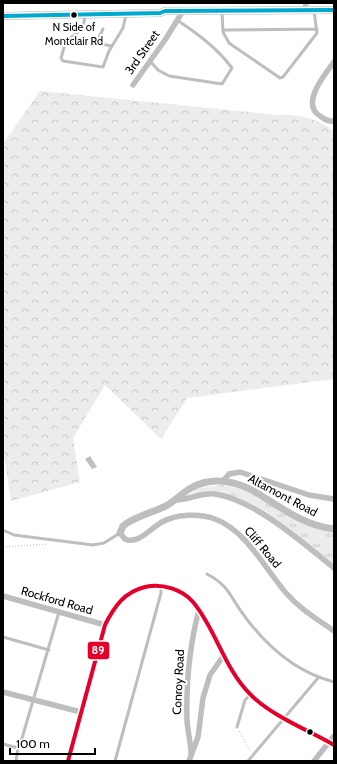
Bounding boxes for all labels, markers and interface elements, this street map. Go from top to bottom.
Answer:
marker: N Side of Montclair Rd [69,10,79,20]
place label: N Side of Montclair Rd [45,20,103,48]
street label: 3rd Street [121,27,163,77]
street label: Altamont Road [246,470,320,520]
street label: Cliff Road [241,523,285,571]
street label: Rockford Road [19,583,95,617]
line badge: 89 [87,641,110,660]
text: 89 [92,643,104,657]
street label: Conroy Road [169,649,187,715]
unlabelled marker [305,727,315,737]
scale bar [10,730,95,756]
text: 100 m [16,736,50,751]

